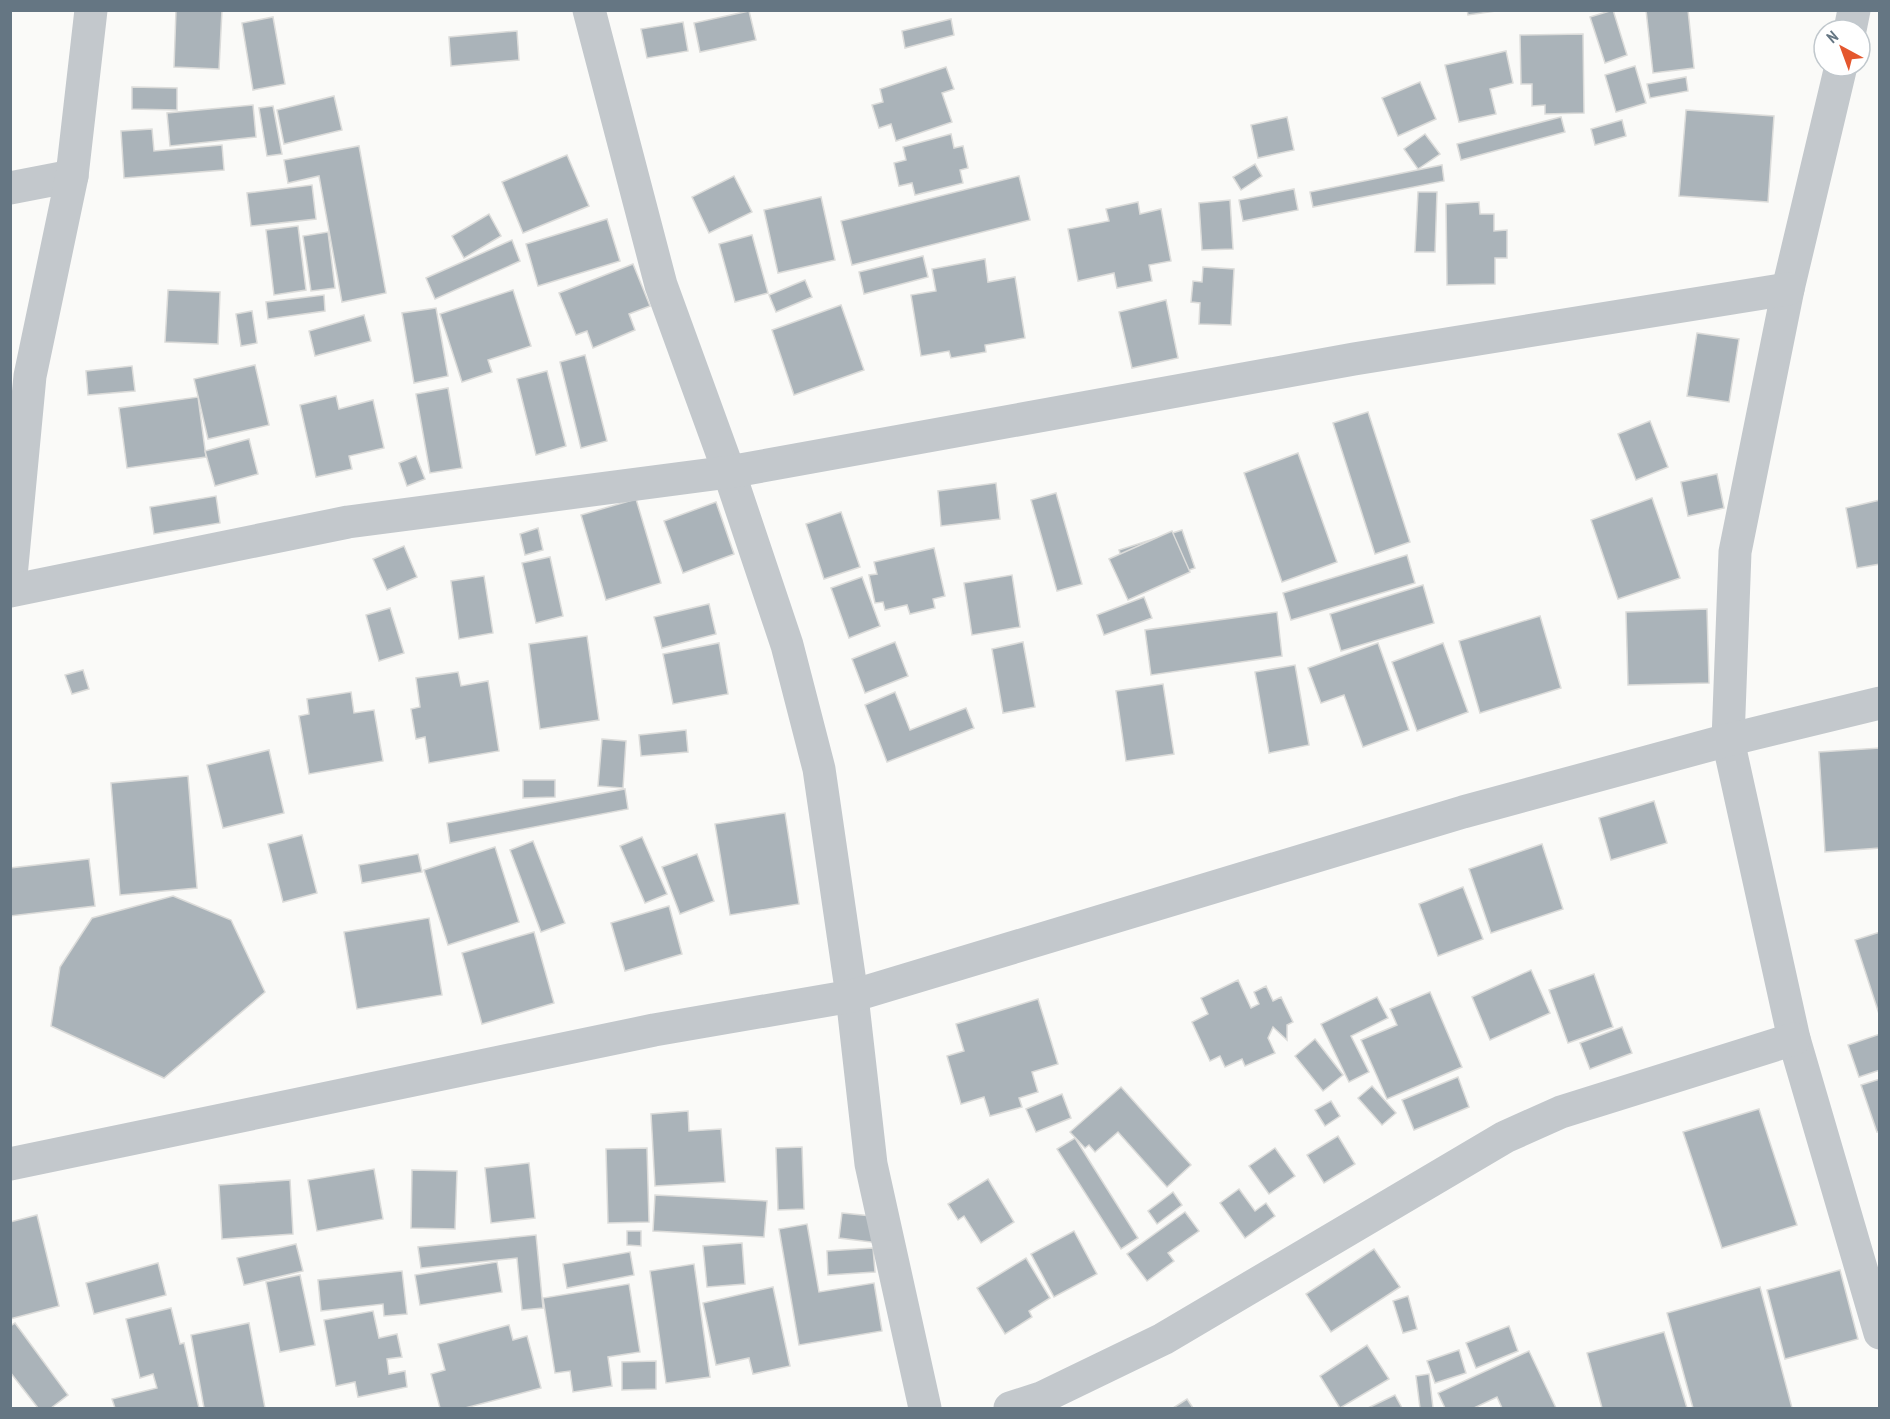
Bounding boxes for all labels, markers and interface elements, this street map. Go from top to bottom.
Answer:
north arrow [1812,18,1872,78]
text: N [1822,26,1842,47]

